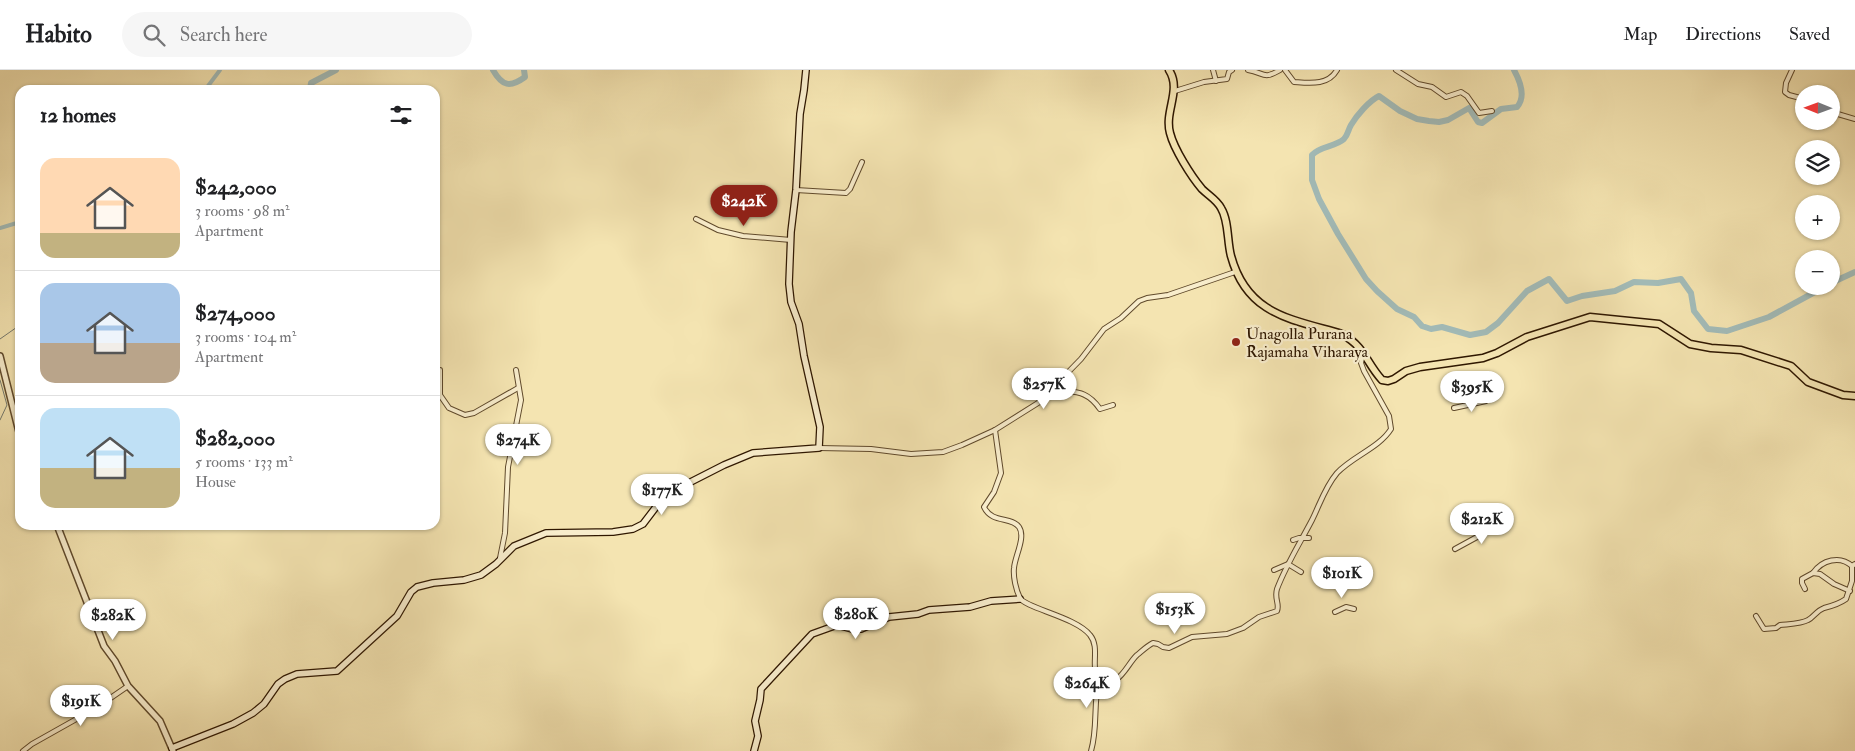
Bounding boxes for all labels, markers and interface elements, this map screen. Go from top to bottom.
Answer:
search box [122,12,472,57]
text: Habito [25,19,92,50]
icon: search [140,21,168,49]
text: Search here [180,23,268,47]
text: Map [1624,23,1657,46]
text: Directions [1685,23,1761,46]
text: Saved [1789,23,1830,46]
north arrow [1795,85,1840,130]
map controls [1795,85,1840,295]
icon: filters [387,101,415,129]
text: 12 homes [40,102,116,129]
button: layers [1795,140,1840,185]
text: $242,000 [195,174,277,201]
icon: home [80,178,140,238]
pin: $242K [709,184,779,227]
text: $242K [721,191,767,211]
button: + [1795,195,1840,240]
text: 3 rooms · 98 m² [195,201,290,221]
text: Apartment [195,221,263,241]
button: − [1795,250,1840,295]
text: $274,000 [195,300,276,327]
icon: home [80,303,140,363]
place label: Unagolla Purana Rajamaha Viharaya [1246,324,1369,362]
text: 3 rooms · 104 m² [195,327,296,347]
marker: Unagolla Purana Rajamaha Viharaya [1230,336,1242,348]
text: Apartment [195,347,263,367]
pin: $257K [1009,368,1079,410]
pin: $395K [1437,370,1507,413]
text: $257K [1023,374,1065,394]
text: $395K [1451,377,1493,397]
pin: $274K [483,424,553,466]
text: $282,000 [195,425,275,452]
icon: home [80,428,140,488]
text: $274K [496,430,540,450]
text: 5 rooms · 133 m² [195,452,293,472]
text: House [195,472,236,492]
pin: $177K [627,474,697,516]
text: $177K [642,480,682,500]
pin: $212K [1447,502,1517,545]
text: $212K [1461,509,1503,529]
pin: $101K [1307,556,1377,599]
text: $101K [1322,563,1362,583]
pin: $153K [1140,592,1210,635]
pin: $282K [78,598,148,641]
pin: $280K [821,598,891,640]
text: $153K [1155,599,1195,619]
text: $280K [834,604,878,624]
text: $282K [91,605,135,625]
pin: $264K [1052,666,1122,709]
text: $264K [1064,673,1110,693]
pin: $191K [46,684,116,727]
text: $191K [61,691,101,711]

